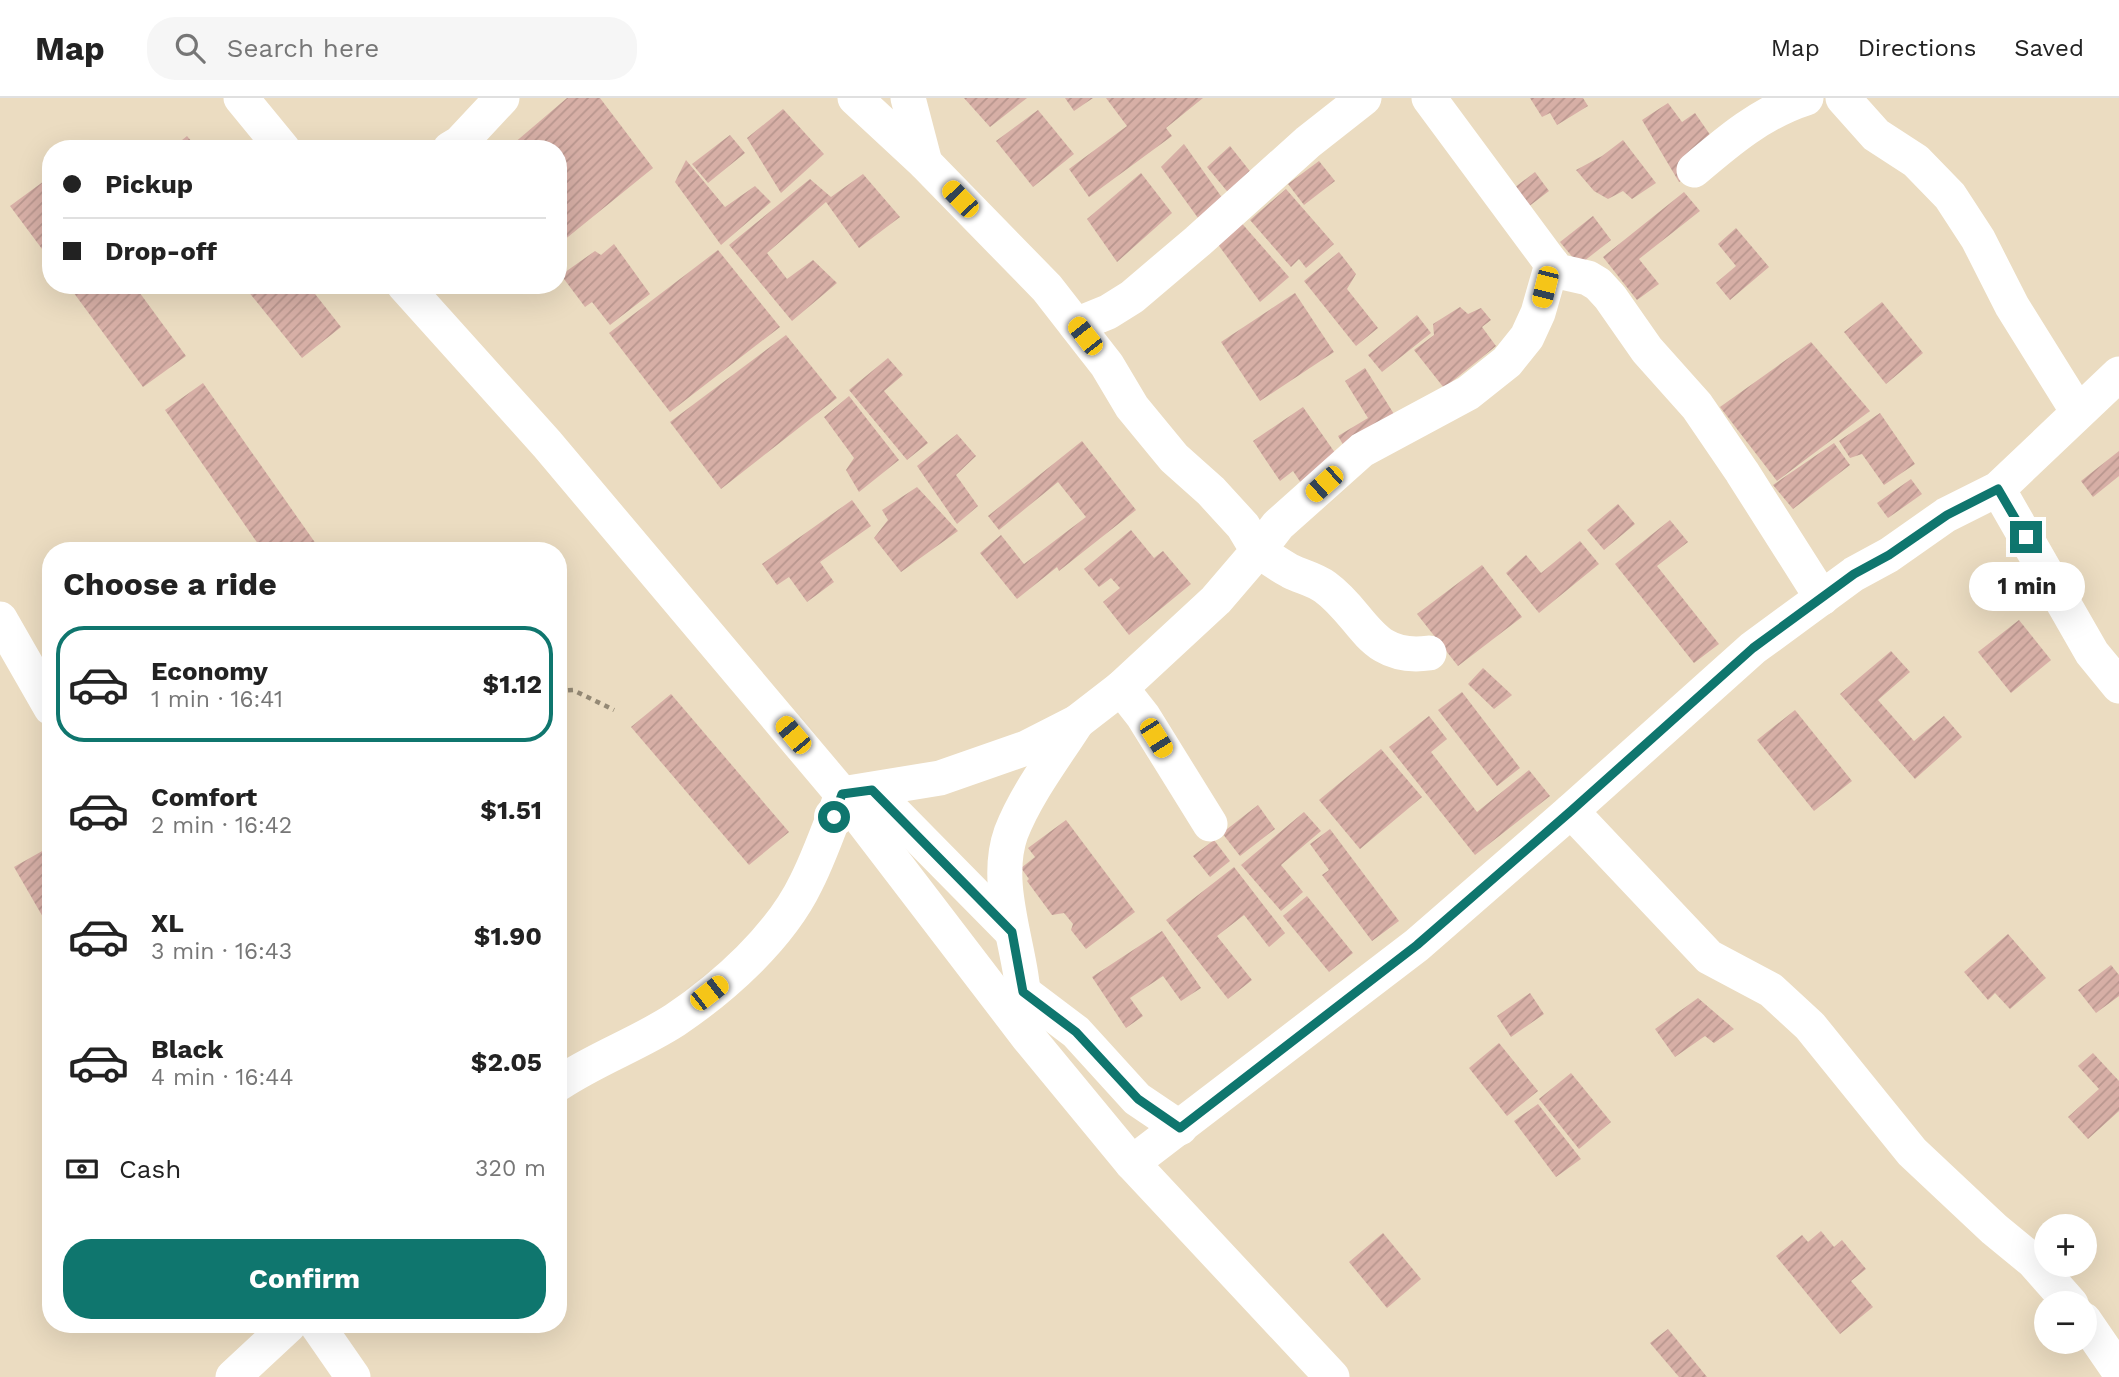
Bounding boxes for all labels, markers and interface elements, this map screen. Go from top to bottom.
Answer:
search box [147,17,637,80]
text: Map [35,29,105,68]
icon: search [171,29,209,67]
text: Search here [227,33,379,63]
text: Map [1771,34,1820,62]
text: Directions [1858,34,1976,62]
text: Saved [2014,34,2084,62]
text: Pickup [105,169,193,199]
car [938,177,983,221]
text: Drop-off [105,236,217,266]
car [1530,264,1561,310]
car [1064,313,1107,359]
car [1302,462,1347,506]
route end [2010,521,2042,553]
callout: 1 min [1968,562,2084,610]
text: Choose a ride [63,565,277,603]
text: 1 min [1997,573,2057,600]
icon: car [67,653,130,716]
text: Economy [151,656,268,686]
text: $1.12 [483,669,542,699]
text: 1 min · 16:41 [151,686,283,713]
car [772,712,815,758]
car [1136,715,1177,761]
icon: car [67,779,130,842]
text: Comfort [151,782,257,812]
text: $1.51 [480,795,542,825]
route start [818,801,850,833]
text: 2 min · 16:42 [151,812,292,839]
icon: car [67,905,130,968]
text: XL [151,908,184,938]
text: $1.90 [474,921,542,951]
text: 3 min · 16:43 [151,938,292,965]
car [686,972,733,1014]
icon: car [67,1031,130,1094]
text: Black [151,1034,223,1064]
text: $2.05 [471,1047,542,1077]
text: 4 min · 16:44 [151,1064,293,1091]
icon: cash [63,1150,101,1188]
text: Cash [119,1154,181,1184]
text: 320 m [475,1155,546,1182]
map controls [2034,1214,2097,1354]
button: + [2034,1214,2097,1277]
button: Confirm [63,1239,546,1319]
button: − [2034,1291,2097,1354]

